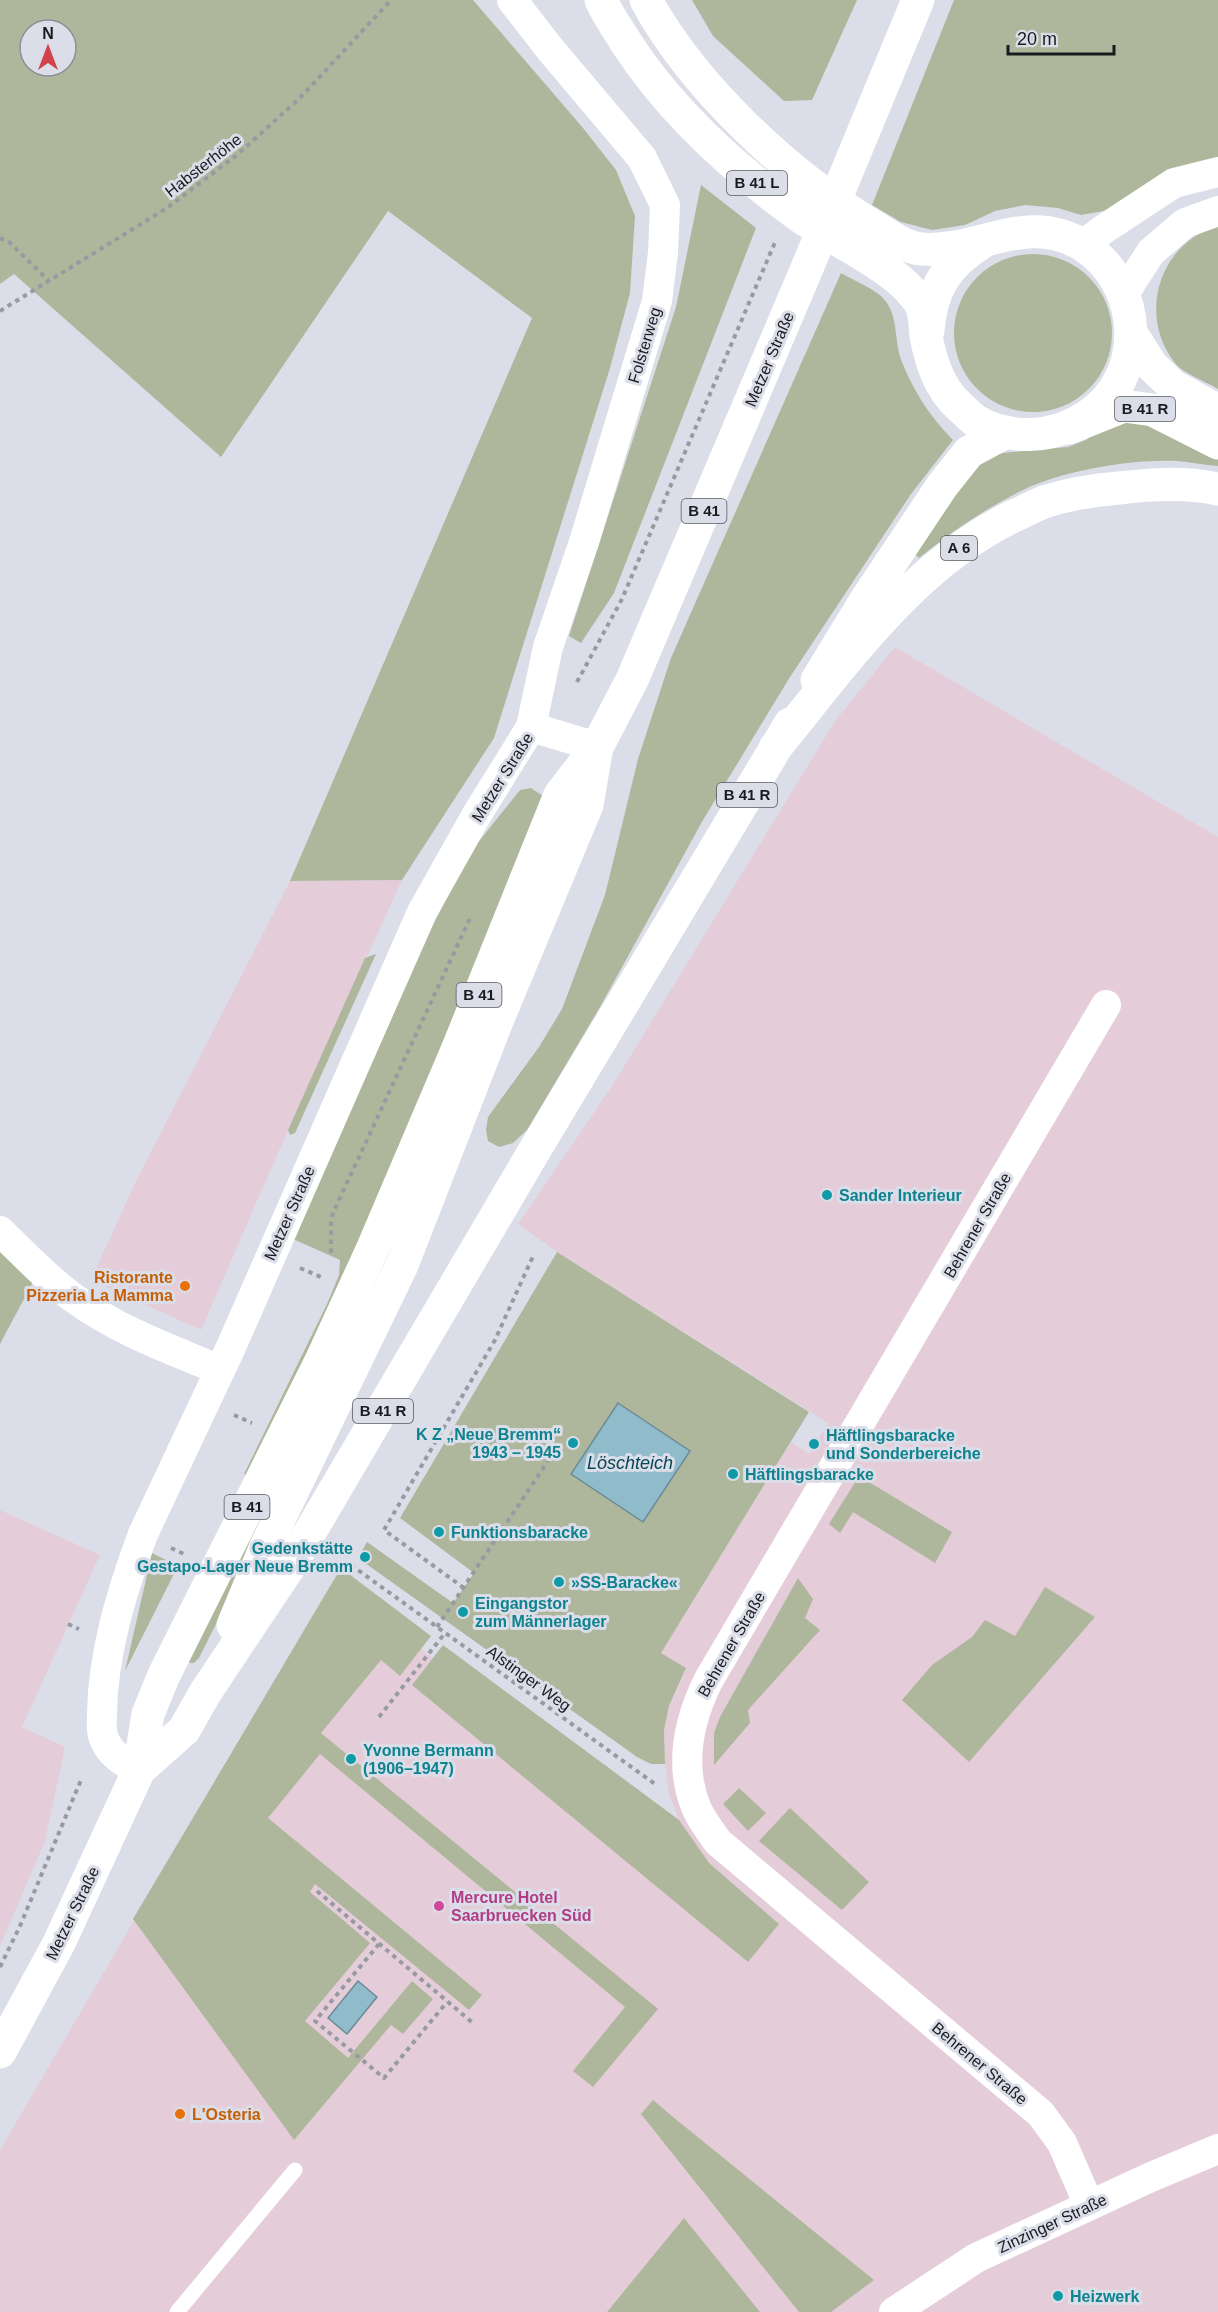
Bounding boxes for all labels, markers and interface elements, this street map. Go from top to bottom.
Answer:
north arrow [18,18,78,78]
scale bar [1008,18,1114,56]
text: N [42,25,54,42]
text: 20 m [1017,29,1057,49]
street label: Habsterhöhe [162,130,245,200]
road number: B 41 L [727,171,787,195]
street label: Folsterweg [625,305,664,385]
street label: Metzer Straße [742,309,797,409]
road number: B 41 R [1115,397,1175,421]
road number: B 41 [682,499,726,523]
road number: A 6 [941,536,977,560]
street label: Metzer Straße [468,730,537,825]
road number: B 41 R [717,783,777,807]
road number: B 41 [456,983,502,1007]
street label: Metzer Straße [261,1163,318,1263]
street label: Behrener Straße [941,1170,1014,1281]
place label: Sander Interieur [839,1187,962,1204]
marker: Sander Interieur [820,1188,834,1202]
place label: Ristorante Pizzeria La Mamma [26,1269,173,1304]
marker: Ristorante Pizzeria La Mamma [178,1279,192,1293]
road number: B 41 R [353,1399,413,1423]
place label: K Z „Neue Bremm“ 1943 – 1945 [416,1426,561,1461]
place label: Häftlingsbaracke und Sonderbereiche [826,1427,981,1462]
marker: K Z „Neue Bremm“ 1943 – 1945 [566,1436,580,1450]
marker: Häftlingsbaracke und Sonderbereiche [807,1437,821,1451]
water label: Löschteich [587,1453,673,1473]
place label: Häftlingsbaracke [745,1466,874,1483]
marker: Häftlingsbaracke [726,1467,740,1481]
road number: B 41 [224,1495,270,1519]
place label: Funktionsbaracke [451,1524,588,1541]
marker: Funktionsbaracke [432,1525,446,1539]
place label: Gedenkstätte Gestapo-Lager Neue Bremm [137,1540,353,1575]
marker: Gedenkstätte Gestapo-Lager Neue Bremm [358,1550,372,1564]
place label: »SS-Baracke« [571,1574,678,1591]
marker: »SS-Baracke« [552,1575,566,1589]
street label: Behrener Straße [695,1589,768,1700]
place label: Eingangstor zum Männerlager [475,1595,607,1630]
marker: Eingangstor zum Männerlager [456,1605,470,1619]
street label: Alstinger Weg [484,1642,574,1714]
place label: Yvonne Bermann (1906–1947) [363,1742,494,1777]
marker: Yvonne Bermann (1906–1947) [344,1752,358,1766]
street label: Metzer Straße [43,1864,102,1962]
place label: Mercure Hotel Saarbruecken Süd [451,1889,592,1924]
marker: Mercure Hotel Saarbruecken Süd [432,1899,446,1913]
street label: Behrener Straße [929,2019,1031,2108]
place label: L'Osteria [192,2106,261,2123]
marker: L'Osteria [173,2107,187,2121]
street label: Zinzinger Straße [995,2191,1109,2256]
place label: Heizwerk [1070,2288,1139,2305]
marker: Heizwerk [1051,2289,1065,2303]

